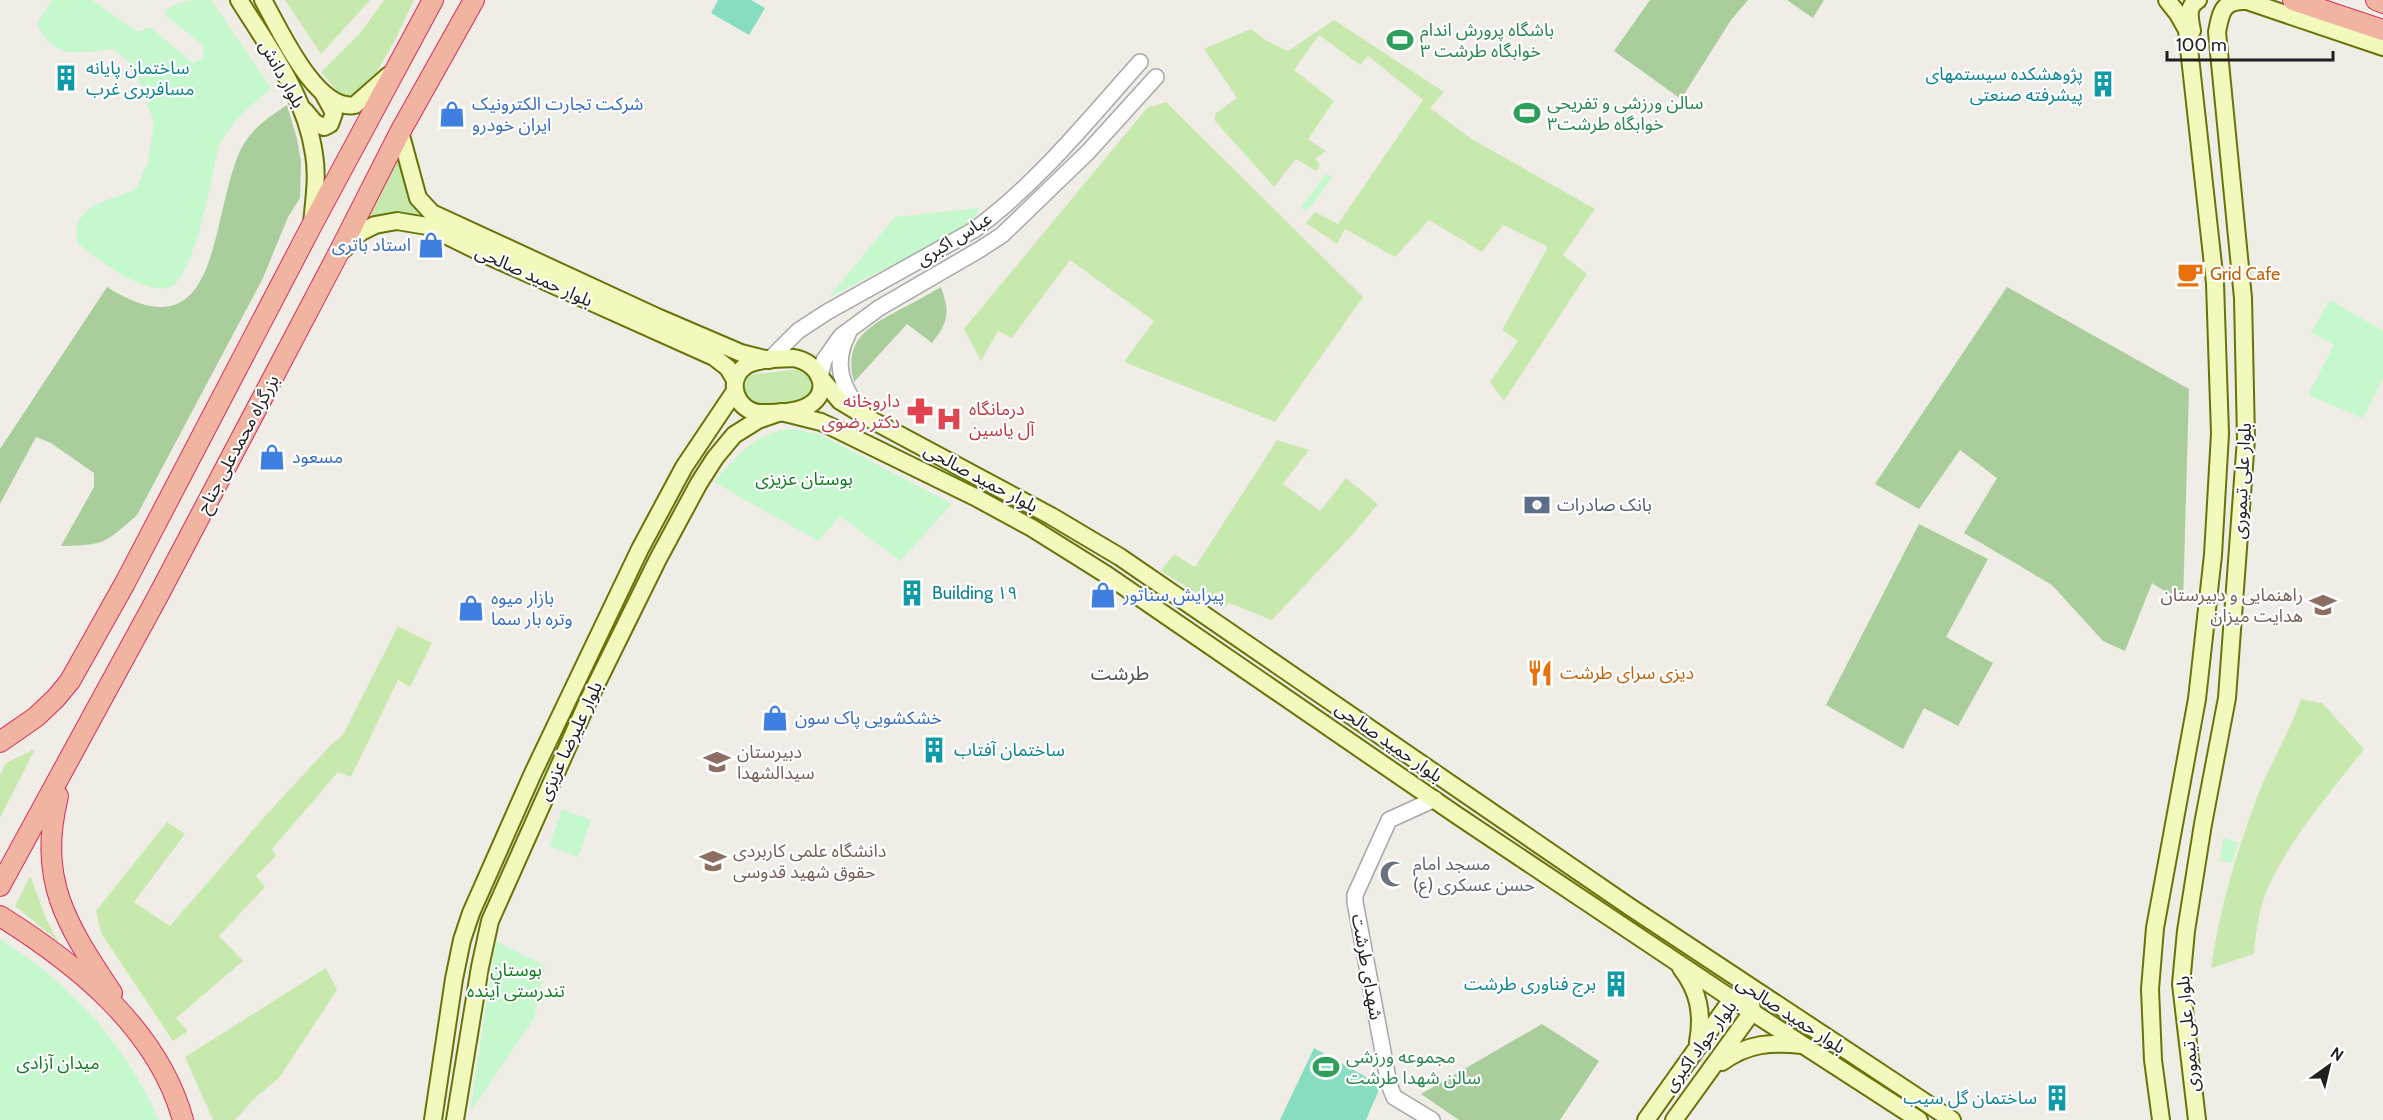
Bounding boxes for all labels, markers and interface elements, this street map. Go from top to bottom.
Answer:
place label: باشگاه پرورش اندام خوابگاه طرشت ۳ [1420,19,1554,62]
scale bar [2167,24,2334,62]
sports icon: باشگاه پرورش اندام خوابگاه طرشت ۳ [1385,25,1415,55]
text: 100 m [2176,34,2227,56]
street label: بلوار دانش [254,36,310,112]
place label: ساختمان پایانه مسافربری غرب [86,57,194,100]
building icon: ساختمان پایانه مسافربری غرب [51,63,81,93]
place label: پژوهشکده سیستمهای پیشرفته صنعتی [1925,63,2083,106]
building icon: پژوهشکده سیستمهای پیشرفته صنعتی [2088,69,2118,99]
place label: سالن ورزشی و تفریحی خوابگاه طرشت۳ [1547,92,1703,135]
place label: شرکت تجارت الکترونیک ایران خودرو [472,93,643,136]
sports icon: سالن ورزشی و تفریحی خوابگاه طرشت۳ [1512,98,1542,128]
shop icon: شرکت تجارت الکترونیک ایران خودرو [437,99,467,129]
street label: عباس اکبری [912,207,996,271]
shop icon: استاد باتری [416,230,446,260]
place label: استاد باتری [332,234,411,256]
street label: بلوار حمید صالحی [472,240,596,312]
cafe icon: Grid Cafe [2175,259,2205,289]
place label: Grid Cafe [2210,263,2280,285]
street label: بزرگراه محمدعلی جناح [192,371,286,518]
place label: داروخانه دکتر رضوی [822,390,900,433]
pharmacy icon: داروخانه دکتر رضوی [905,396,935,426]
place label: درمانگاه آل یاسین [969,398,1035,441]
hospital icon: درمانگاه آل یاسین [934,404,964,434]
street label: بلوار علی تیموری [2228,422,2256,540]
street label: بلوار حمید صالحی [920,439,1042,517]
shop icon: مسعود [257,442,287,472]
place label: مسعود [292,446,343,468]
park label: بوستان عزیزی [755,468,853,490]
bank icon: بانک صادرات [1522,490,1552,520]
place label: بانک صادرات [1557,494,1652,516]
building icon: Building ۱۹ [897,578,927,608]
shop icon: پیرایش سناتور [1088,580,1118,610]
place label: Building ۱۹ [932,582,1018,604]
place label: پیرایش سناتور [1122,584,1224,606]
place label: راهنمایی و دبیرستان هدایت میزان [2161,584,2303,627]
place label: بازار میوه وتره بار سما [491,587,573,630]
school or university icon: راهنمایی و دبیرستان هدایت میزان [2308,590,2338,620]
shop icon: بازار میوه وتره بار سما [456,593,486,623]
restaurant icon: دیزی سرای طرشت [1525,658,1555,688]
district label: طرشت [1091,661,1149,685]
place label: دیزی سرای طرشت [1560,662,1694,684]
street label: بلوار علیرضا عزیزی [533,678,607,804]
street label: بلوار حمید صالحی [1331,697,1447,787]
shop icon: خشکشویی پاک سون [760,703,790,733]
place label: خشکشویی پاک سون [795,707,942,729]
building icon: ساختمان آفتاب [919,735,949,765]
place label: ساختمان آفتاب [954,739,1065,761]
place label: دبيرستان سیدالشهدا [737,741,815,784]
school or university icon: دبيرستان سیدالشهدا [702,747,732,777]
place label: دانشگاه علمی کاربردی حقوق شهید قدوسی [733,840,886,883]
school or university icon: دانشگاه علمی کاربردی حقوق شهید قدوسی [698,846,728,876]
place label: مسجد امام حسن عسکری (ع) [1413,853,1535,899]
mosque icon: مسجد امام حسن عسکری (ع) [1378,859,1408,889]
street label: شهدای طرشت [1347,912,1387,1022]
park label: بوستان تندرستی آینده [467,959,565,1002]
building icon: برج فناوری طرشت [1601,969,1631,999]
street label: بلوار حمید صالحی [1732,971,1850,1059]
place label: برج فناوری طرشت [1464,973,1596,997]
street label: بلوار علی تیموری [2172,975,2204,1093]
street label: بلوار جواد اکبری [1659,996,1741,1096]
north arrow [2299,1036,2359,1096]
text: N [2327,1043,2347,1065]
place label: مجموعه ورزشی سالن شهدا طرشت [1346,1046,1481,1089]
park label: میدان آزادی [16,1052,100,1074]
sports icon: مجموعه ورزشی سالن شهدا طرشت [1311,1052,1341,1082]
building icon: ساختمان گل سیب [2042,1083,2072,1113]
place label: ساختمان گل سیب [1903,1087,2037,1109]

